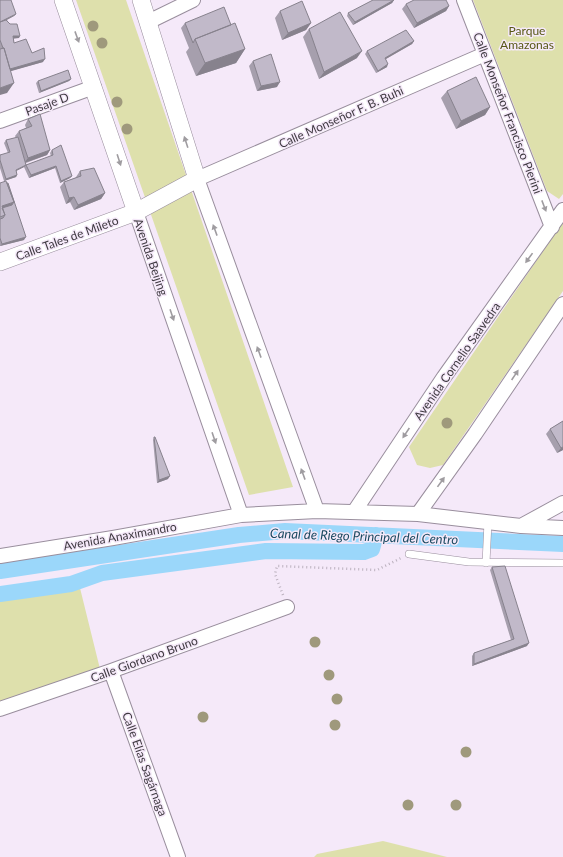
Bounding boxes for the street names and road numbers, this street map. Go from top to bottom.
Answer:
street label: Calle Monseñor Francisco Pierini [470,30,546,196]
street label: Calle Monseñor F. B. Buhi [276,83,406,151]
street label: Pasaje D [23,89,71,119]
street label: Calle Tales de Mileto [14,212,121,264]
street label: Avenida Beijing [131,216,171,298]
street label: Avenida Cornelio Saavedra [411,299,503,423]
street label: Avenida Anaximandro [62,519,178,553]
street label: Calle Giordano Bruno [88,633,200,685]
street label: Calle Elías Sagárnaga [119,710,171,818]

